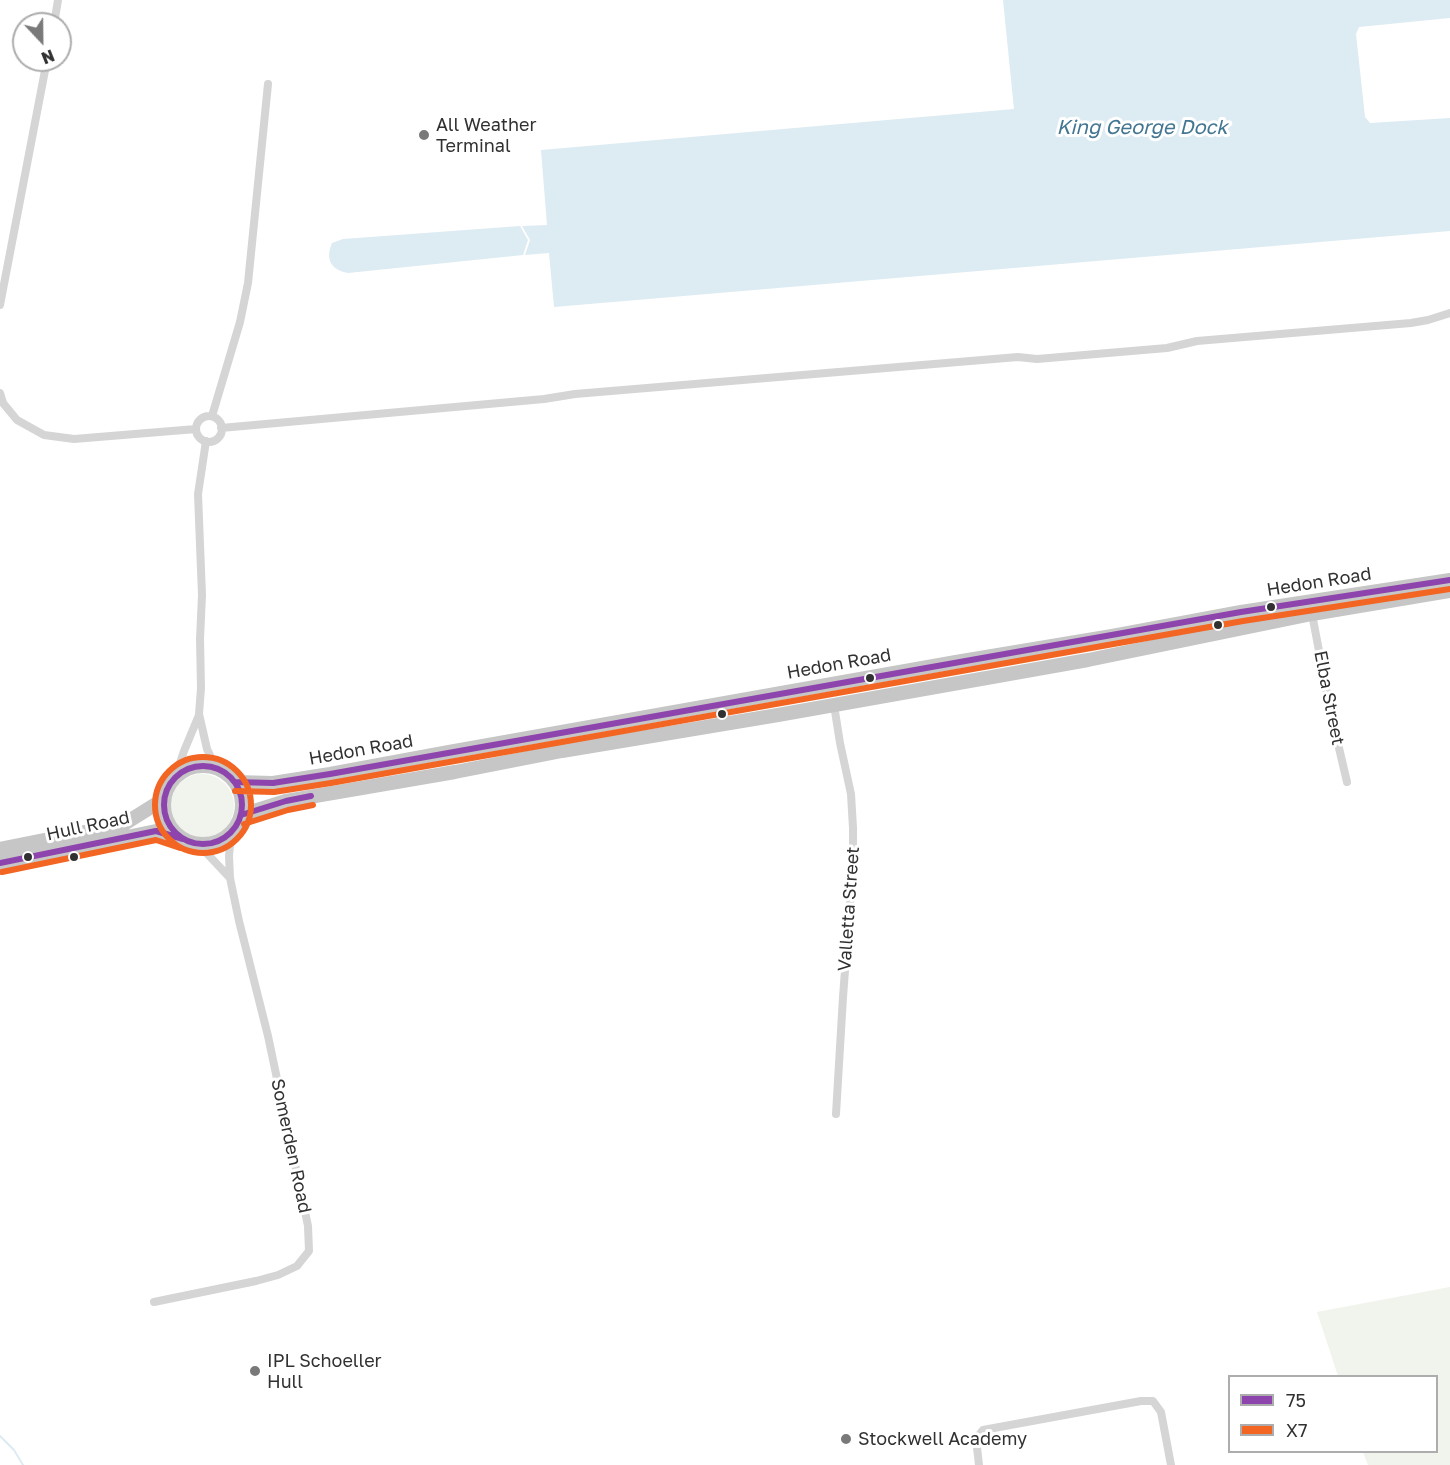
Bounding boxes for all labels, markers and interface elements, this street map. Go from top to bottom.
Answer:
north arrow [12,12,72,72]
text: N [39,45,57,68]
place label: All Weather Terminal [436,114,536,156]
water label: King George Dock [1056,116,1228,140]
marker: All Weather Terminal [417,128,431,142]
street label: Hedon Road [1265,563,1373,601]
unlabelled marker [1265,601,1277,613]
unlabelled marker [1212,619,1224,631]
street label: Hedon Road [785,644,893,684]
street label: Elba Street [1309,649,1349,747]
unlabelled marker [864,672,876,684]
unlabelled marker [716,708,728,720]
street label: Hedon Road [307,730,415,770]
street label: Hull Road [44,807,132,845]
street label: Valletta Street [834,846,864,972]
unlabelled marker [22,851,34,863]
unlabelled marker [68,851,80,863]
street label: Somerden Road [266,1077,316,1215]
place label: IPL Schoeller Hull [267,1350,382,1392]
marker: IPL Schoeller Hull [248,1364,262,1378]
legend [1228,1375,1438,1453]
text: 75 [1286,1389,1306,1411]
text: X7 [1286,1419,1307,1441]
place label: Stockwell Academy [858,1428,1027,1450]
marker: Stockwell Academy [839,1432,853,1446]

